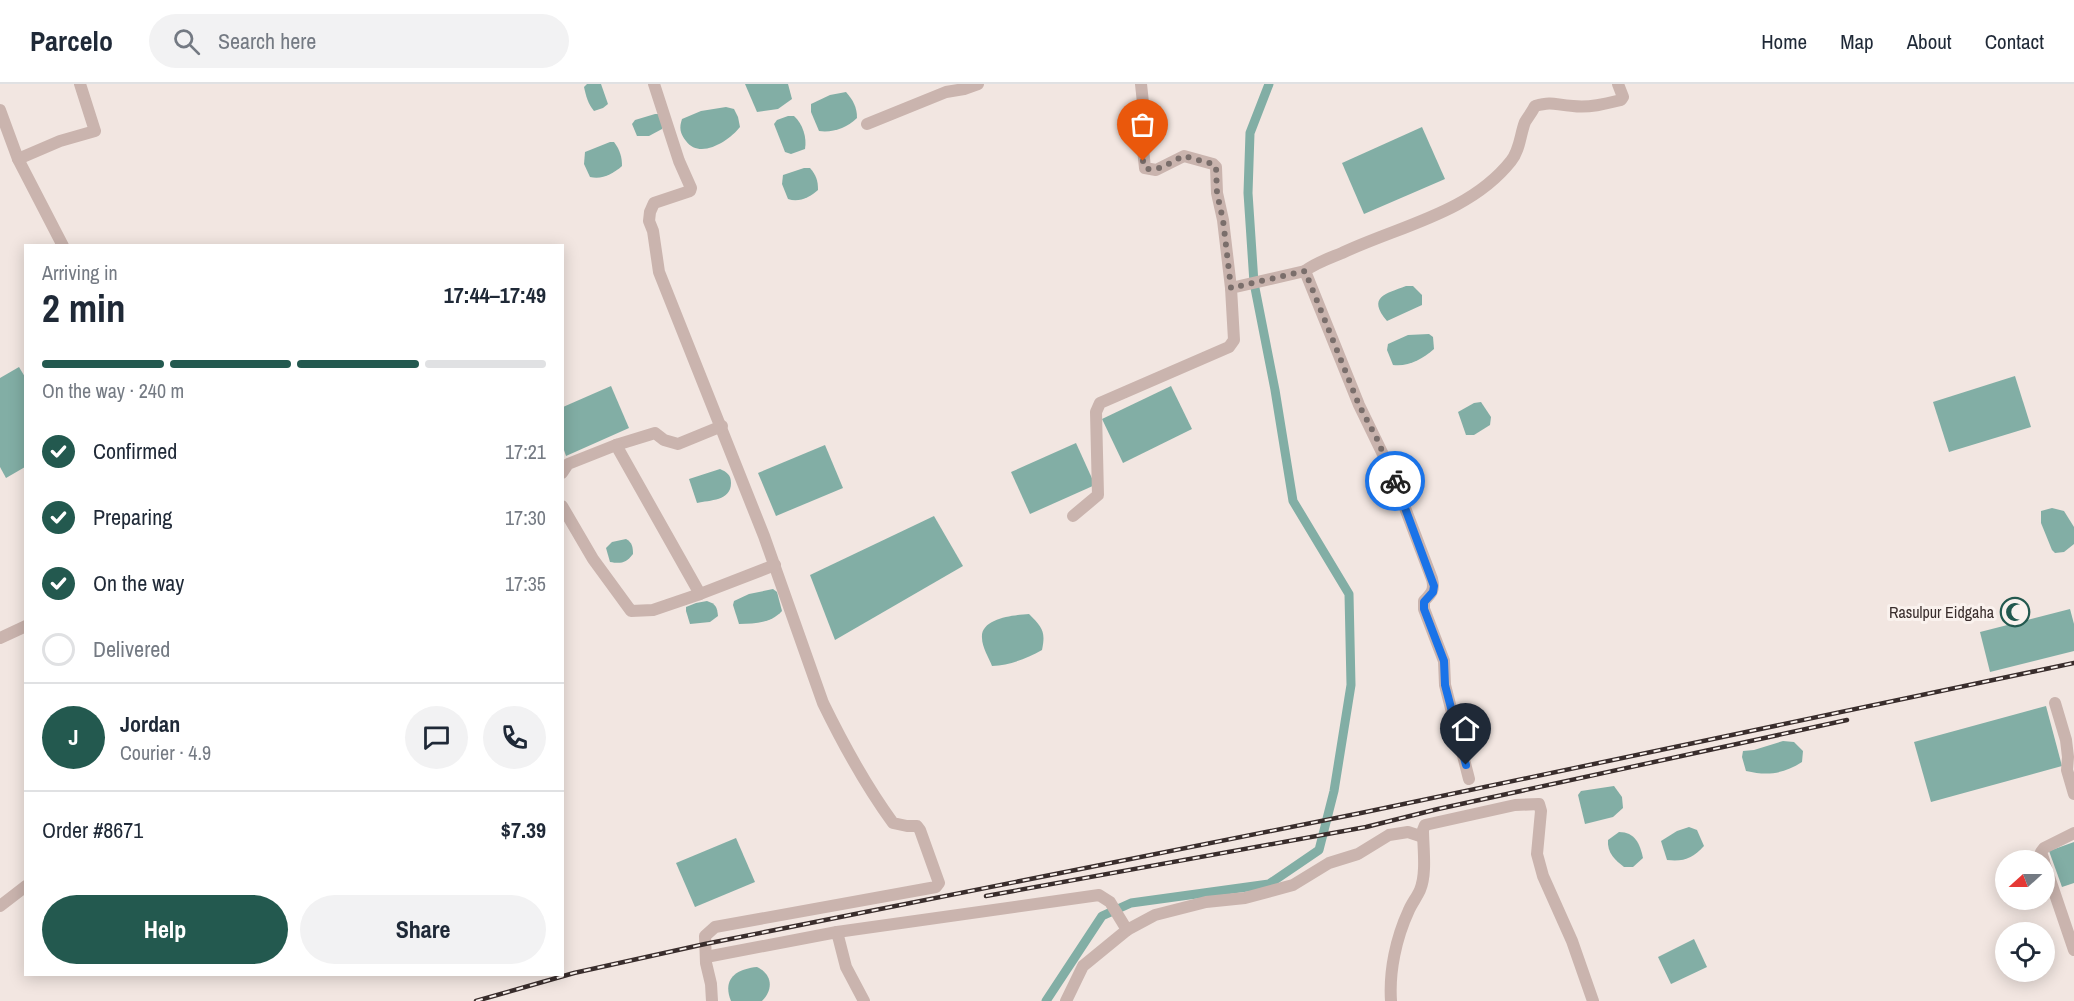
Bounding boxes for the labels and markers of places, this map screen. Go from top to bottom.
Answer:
pin [1117,99,1168,161]
mosque icon: Rasulpur Eidgaha [1999,596,2031,628]
place label: Rasulpur Eidgaha [1889,601,1995,623]
pin [1440,703,1491,765]

